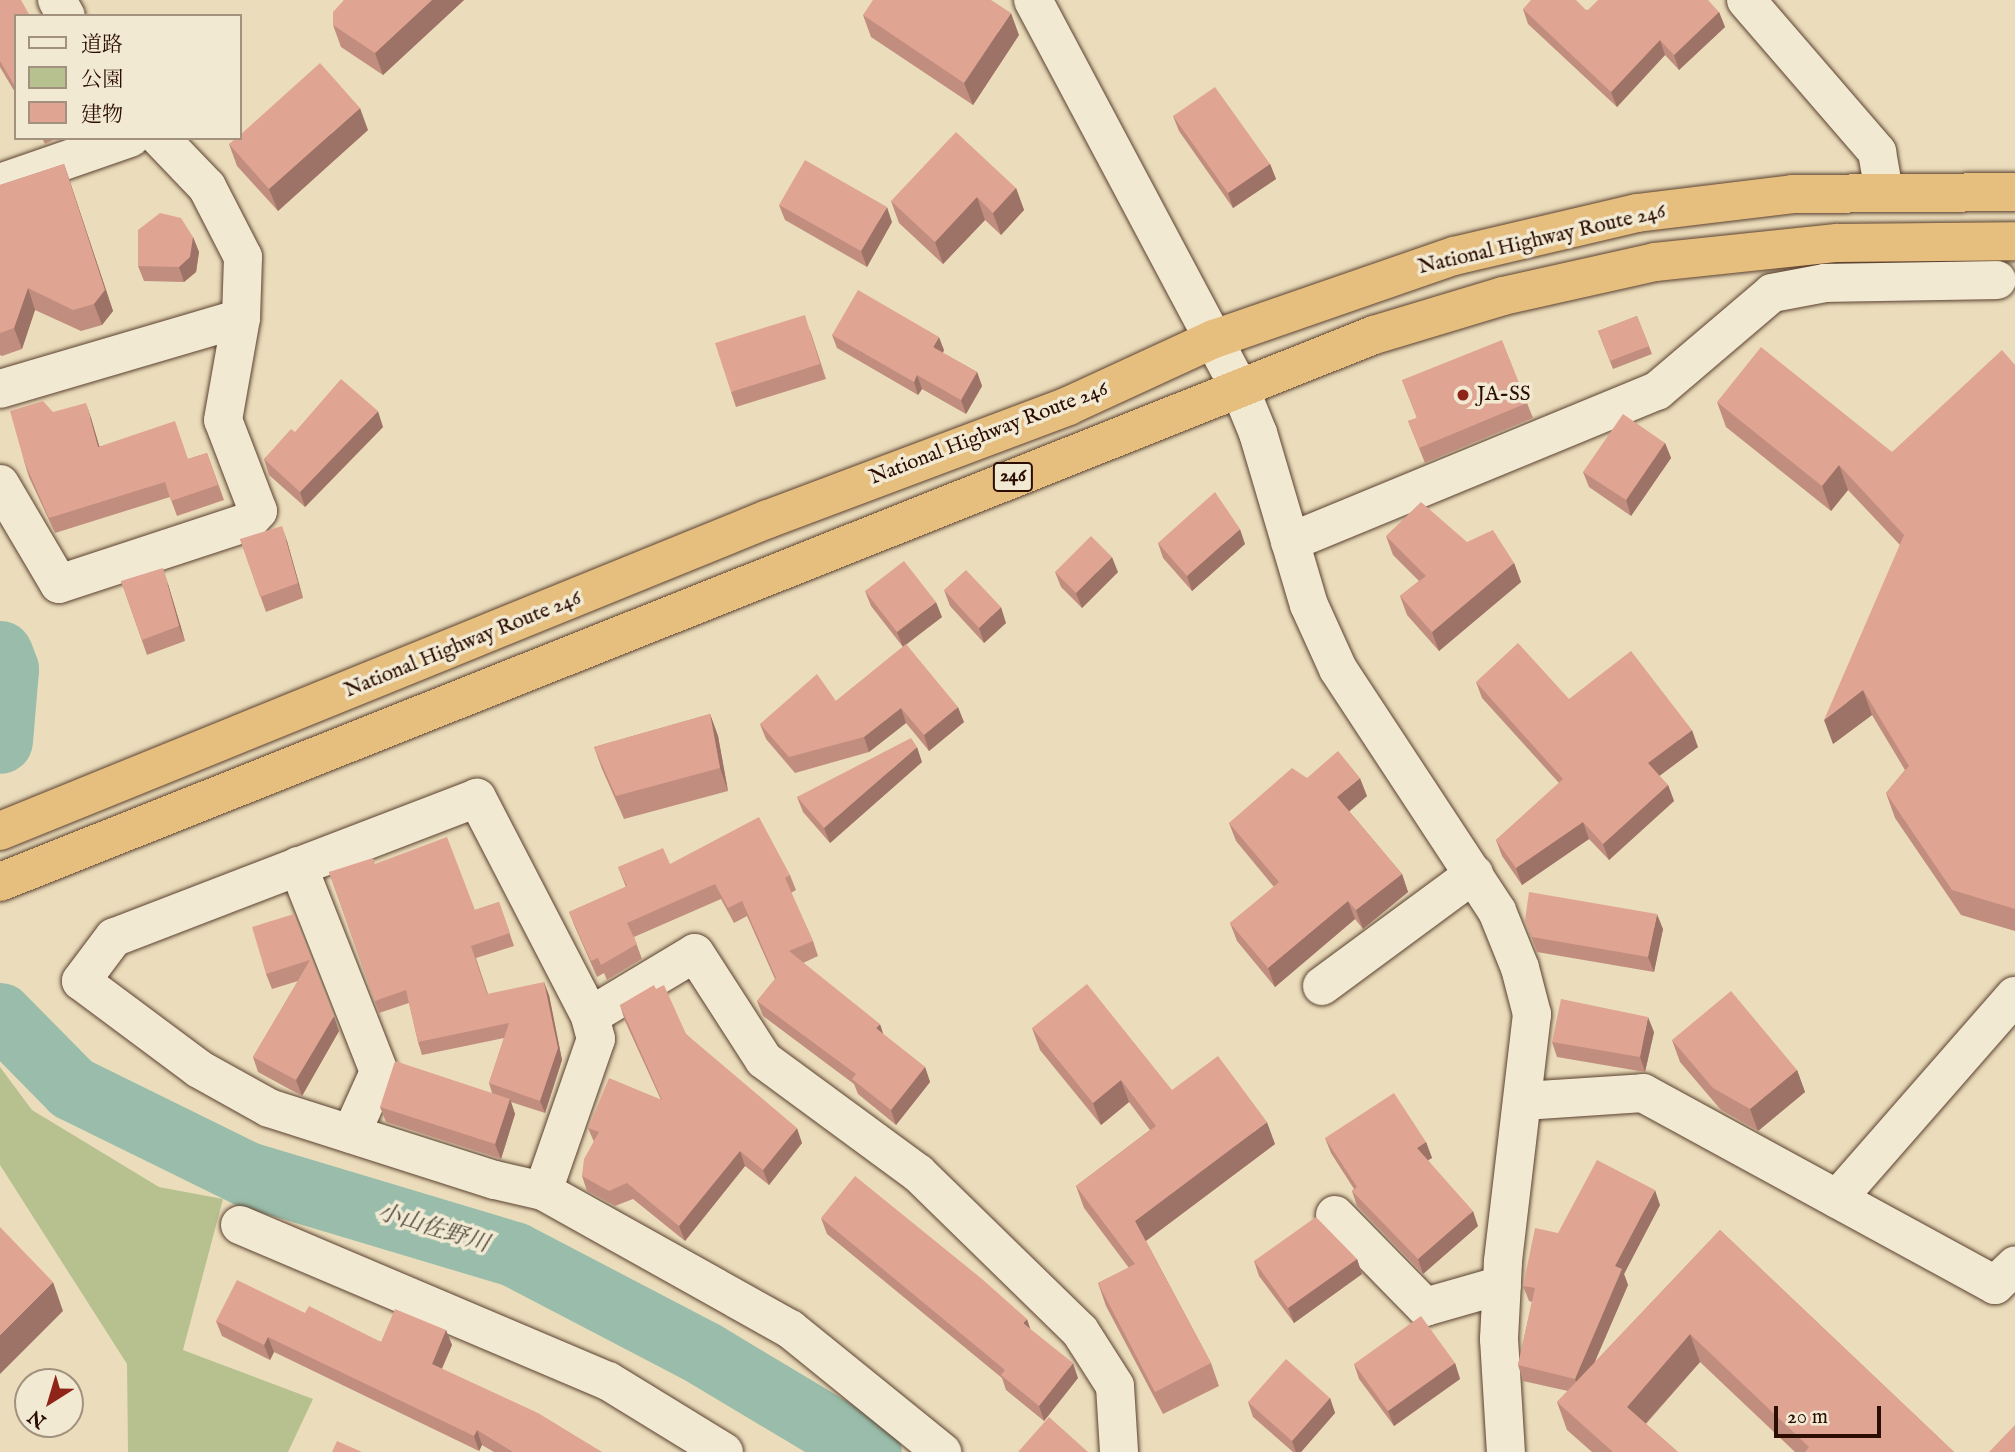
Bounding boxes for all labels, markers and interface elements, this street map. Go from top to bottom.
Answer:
legend [14,14,242,140]
text: 道路 [81,32,123,59]
text: 公園 [81,67,123,94]
text: 建物 [81,102,123,129]
street label: National Highway Route 246 [1416,199,1668,281]
street label: National Highway Route 246 [866,377,1112,491]
place label: JA-SS [1477,382,1531,408]
marker: JA-SS [1455,387,1471,403]
road number: 246 [992,462,1034,492]
street label: National Highway Route 246 [341,586,585,704]
water label: 小山佐野川 [374,1199,492,1259]
north arrow [14,1368,84,1438]
scale bar [1777,1392,1884,1436]
text: N [24,1404,51,1433]
text: 20 m [1787,1404,1828,1431]

